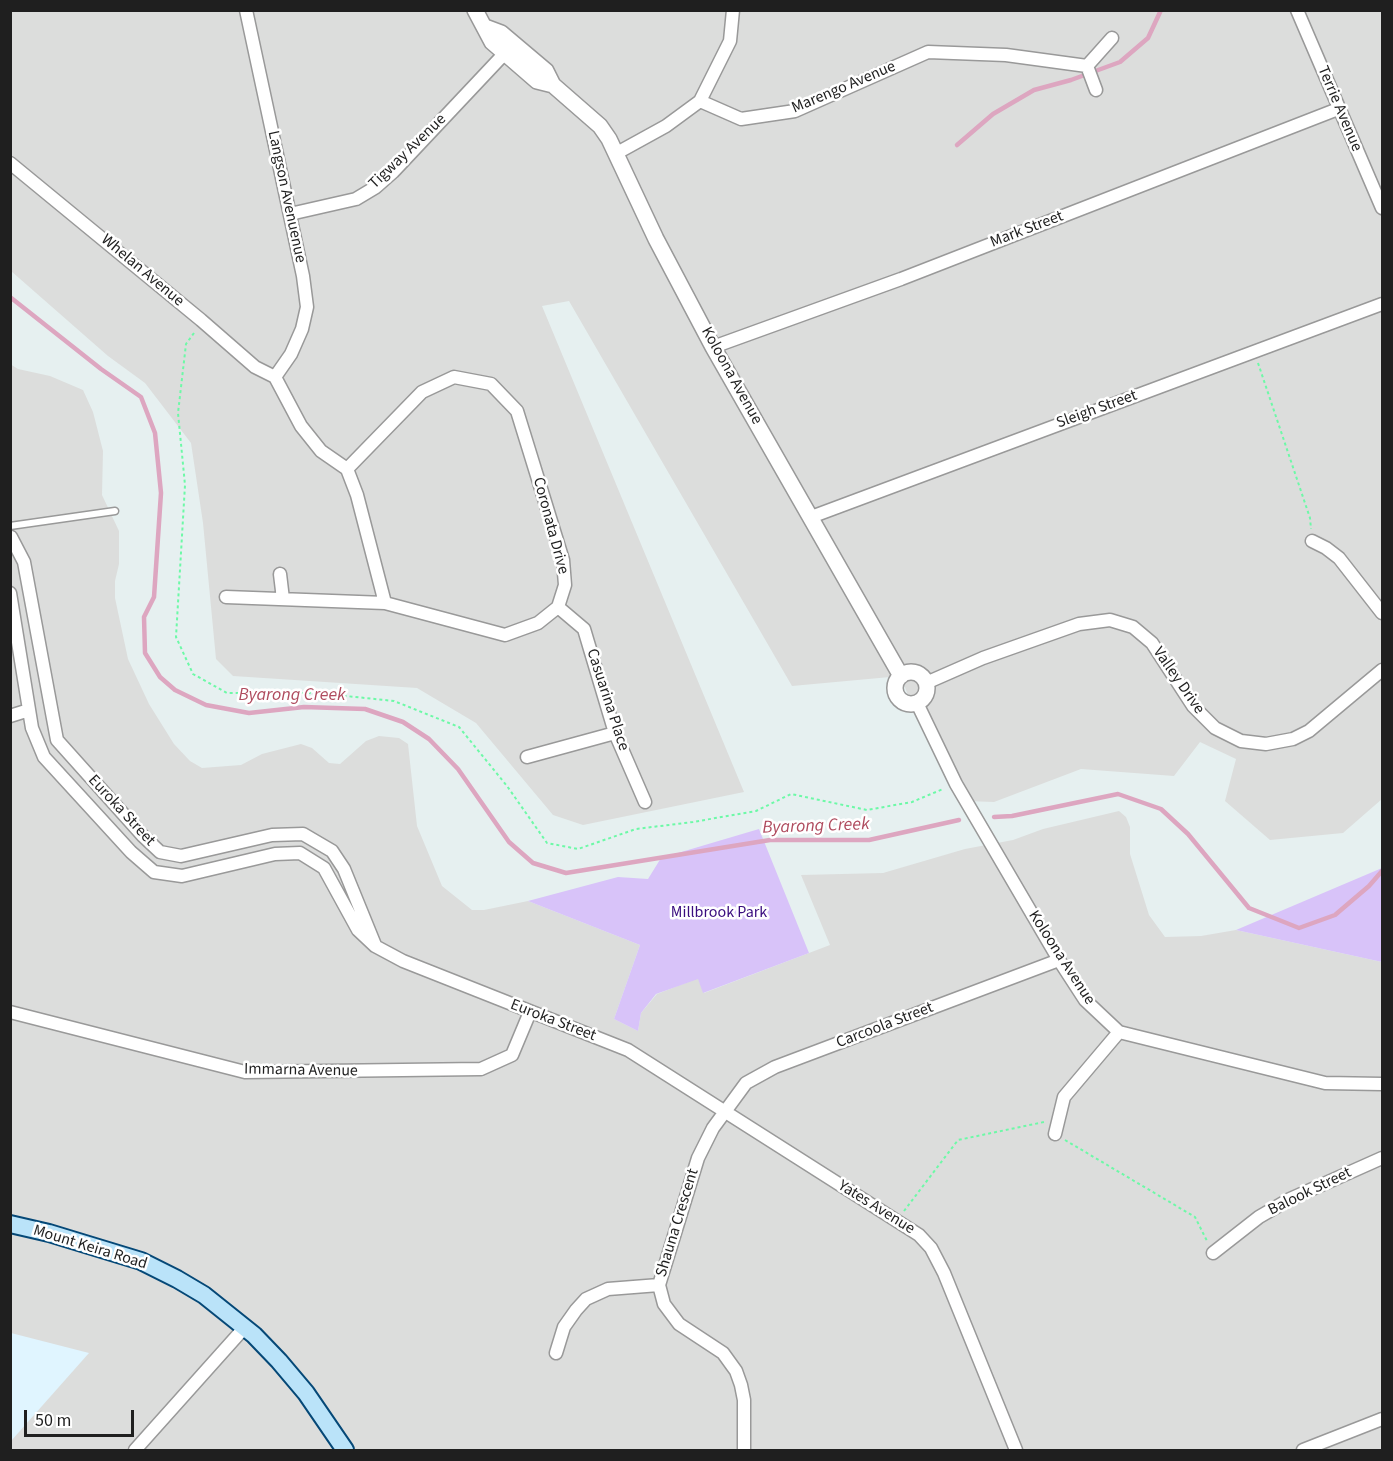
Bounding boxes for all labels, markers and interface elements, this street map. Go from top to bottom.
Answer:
street label: Marengo Avenue [789,58,899,118]
street label: Terrie Avenue [1312,63,1366,155]
street label: Tigway Avenue [365,110,451,194]
street label: Langson Avenuenue [263,129,309,265]
street label: Mark Street [988,207,1066,253]
street label: Whelan Avenue [97,231,187,311]
street label: Koloona Avenue [696,324,766,428]
street label: Sleigh Street [1054,387,1140,433]
street label: Coronata Drive [528,475,572,577]
street label: Valley Drive [1148,644,1208,718]
street label: Casuarina Place [581,646,633,754]
water label: Byarong Creek [238,685,346,707]
street label: Euroka Street [83,771,159,851]
water label: Byarong Creek [762,814,870,840]
park label: Millbrook Park [671,903,767,923]
street label: Koloona Avenue [1023,907,1099,1009]
street label: Euroka Street [507,996,599,1046]
street label: Carcoola Street [834,999,936,1053]
street label: Immarna Avenue [244,1060,358,1082]
street label: Balook Street [1265,1164,1355,1220]
street label: Shauna Crescent [652,1167,704,1279]
street label: Yates Avenue [834,1177,918,1239]
street label: Mount Keira Road [31,1222,149,1274]
scale bar [27,1398,136,1436]
text: 50 m [35,1408,71,1433]

